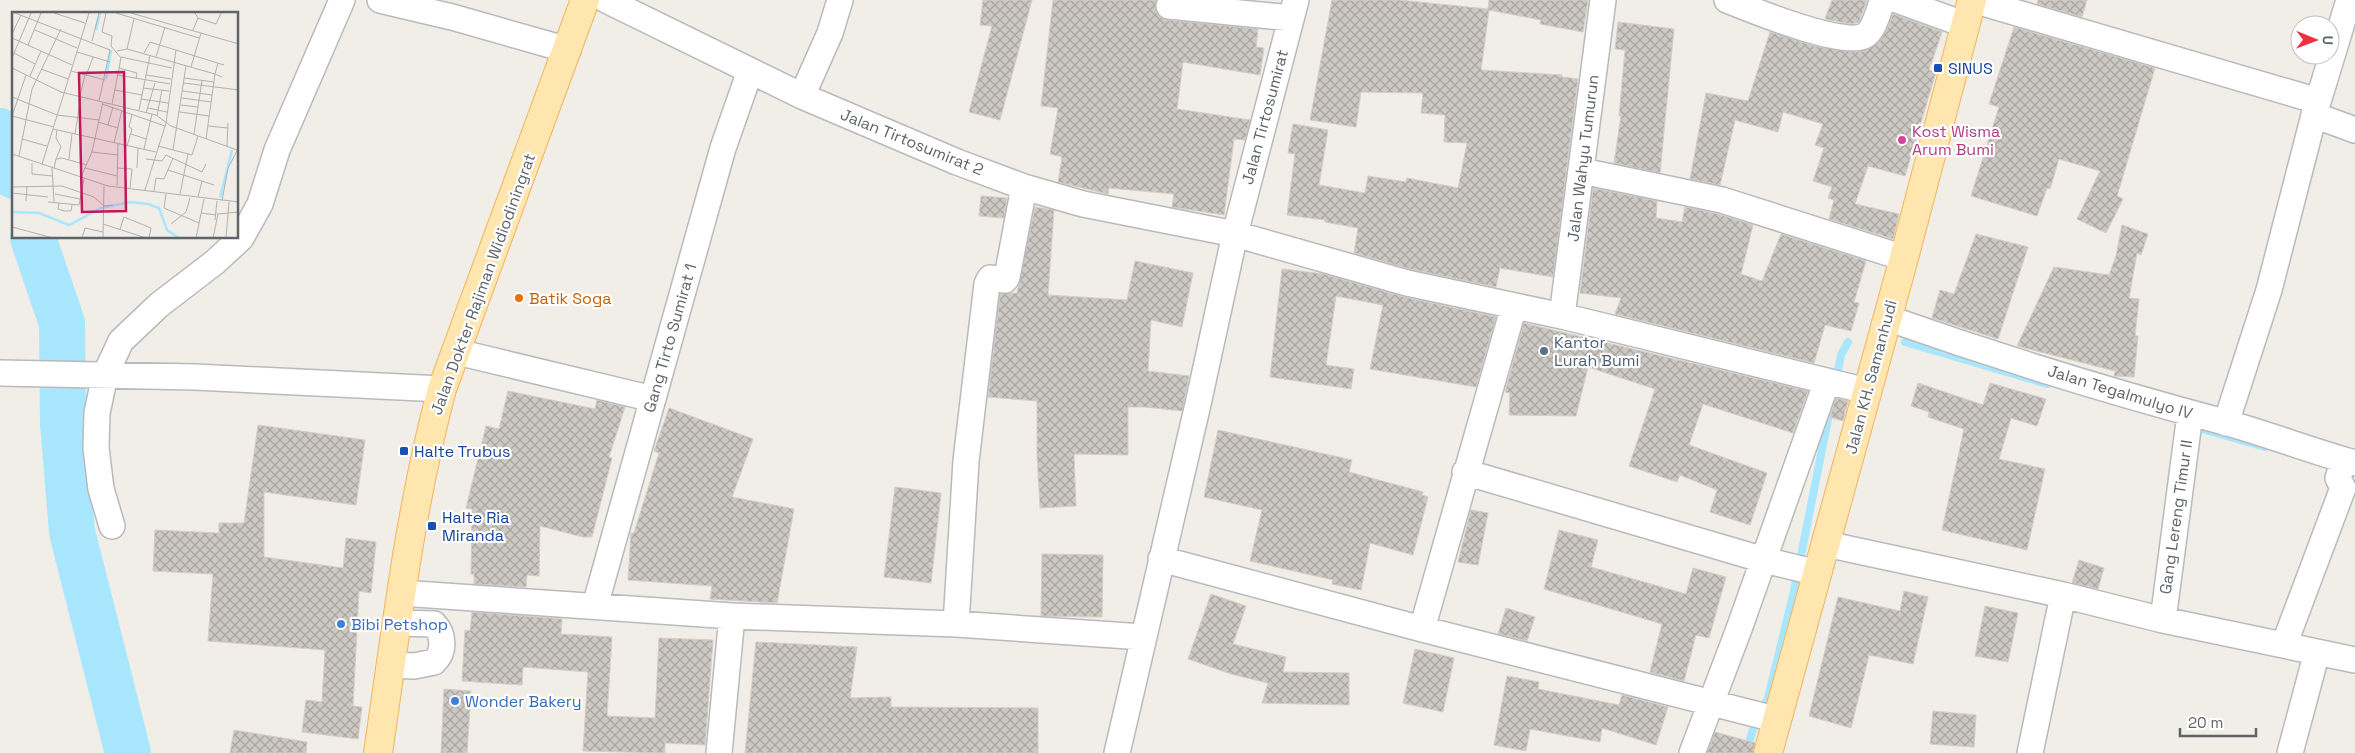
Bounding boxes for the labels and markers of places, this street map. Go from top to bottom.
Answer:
place label: SINUS [1948,58,1993,79]
marker: SINUS [1932,62,1944,74]
place label: Kost Wisma Arum Bumi [1912,121,2000,160]
marker: Kost Wisma Arum Bumi [1896,134,1908,146]
place label: Batik Soga [529,288,611,309]
marker: Batik Soga [513,292,525,304]
place label: Kantor Lurah Bumi [1554,332,1639,371]
marker: Kantor Lurah Bumi [1538,345,1550,357]
place label: Halte Trubus [414,441,510,462]
marker: Halte Trubus [398,445,410,457]
place label: Halte Ria Miranda [442,507,510,546]
marker: Halte Ria Miranda [426,520,438,532]
place label: Bibi Petshop [351,614,448,635]
marker: Bibi Petshop [335,618,347,630]
place label: Wonder Bakery [465,691,582,712]
marker: Wonder Bakery [449,695,461,707]

